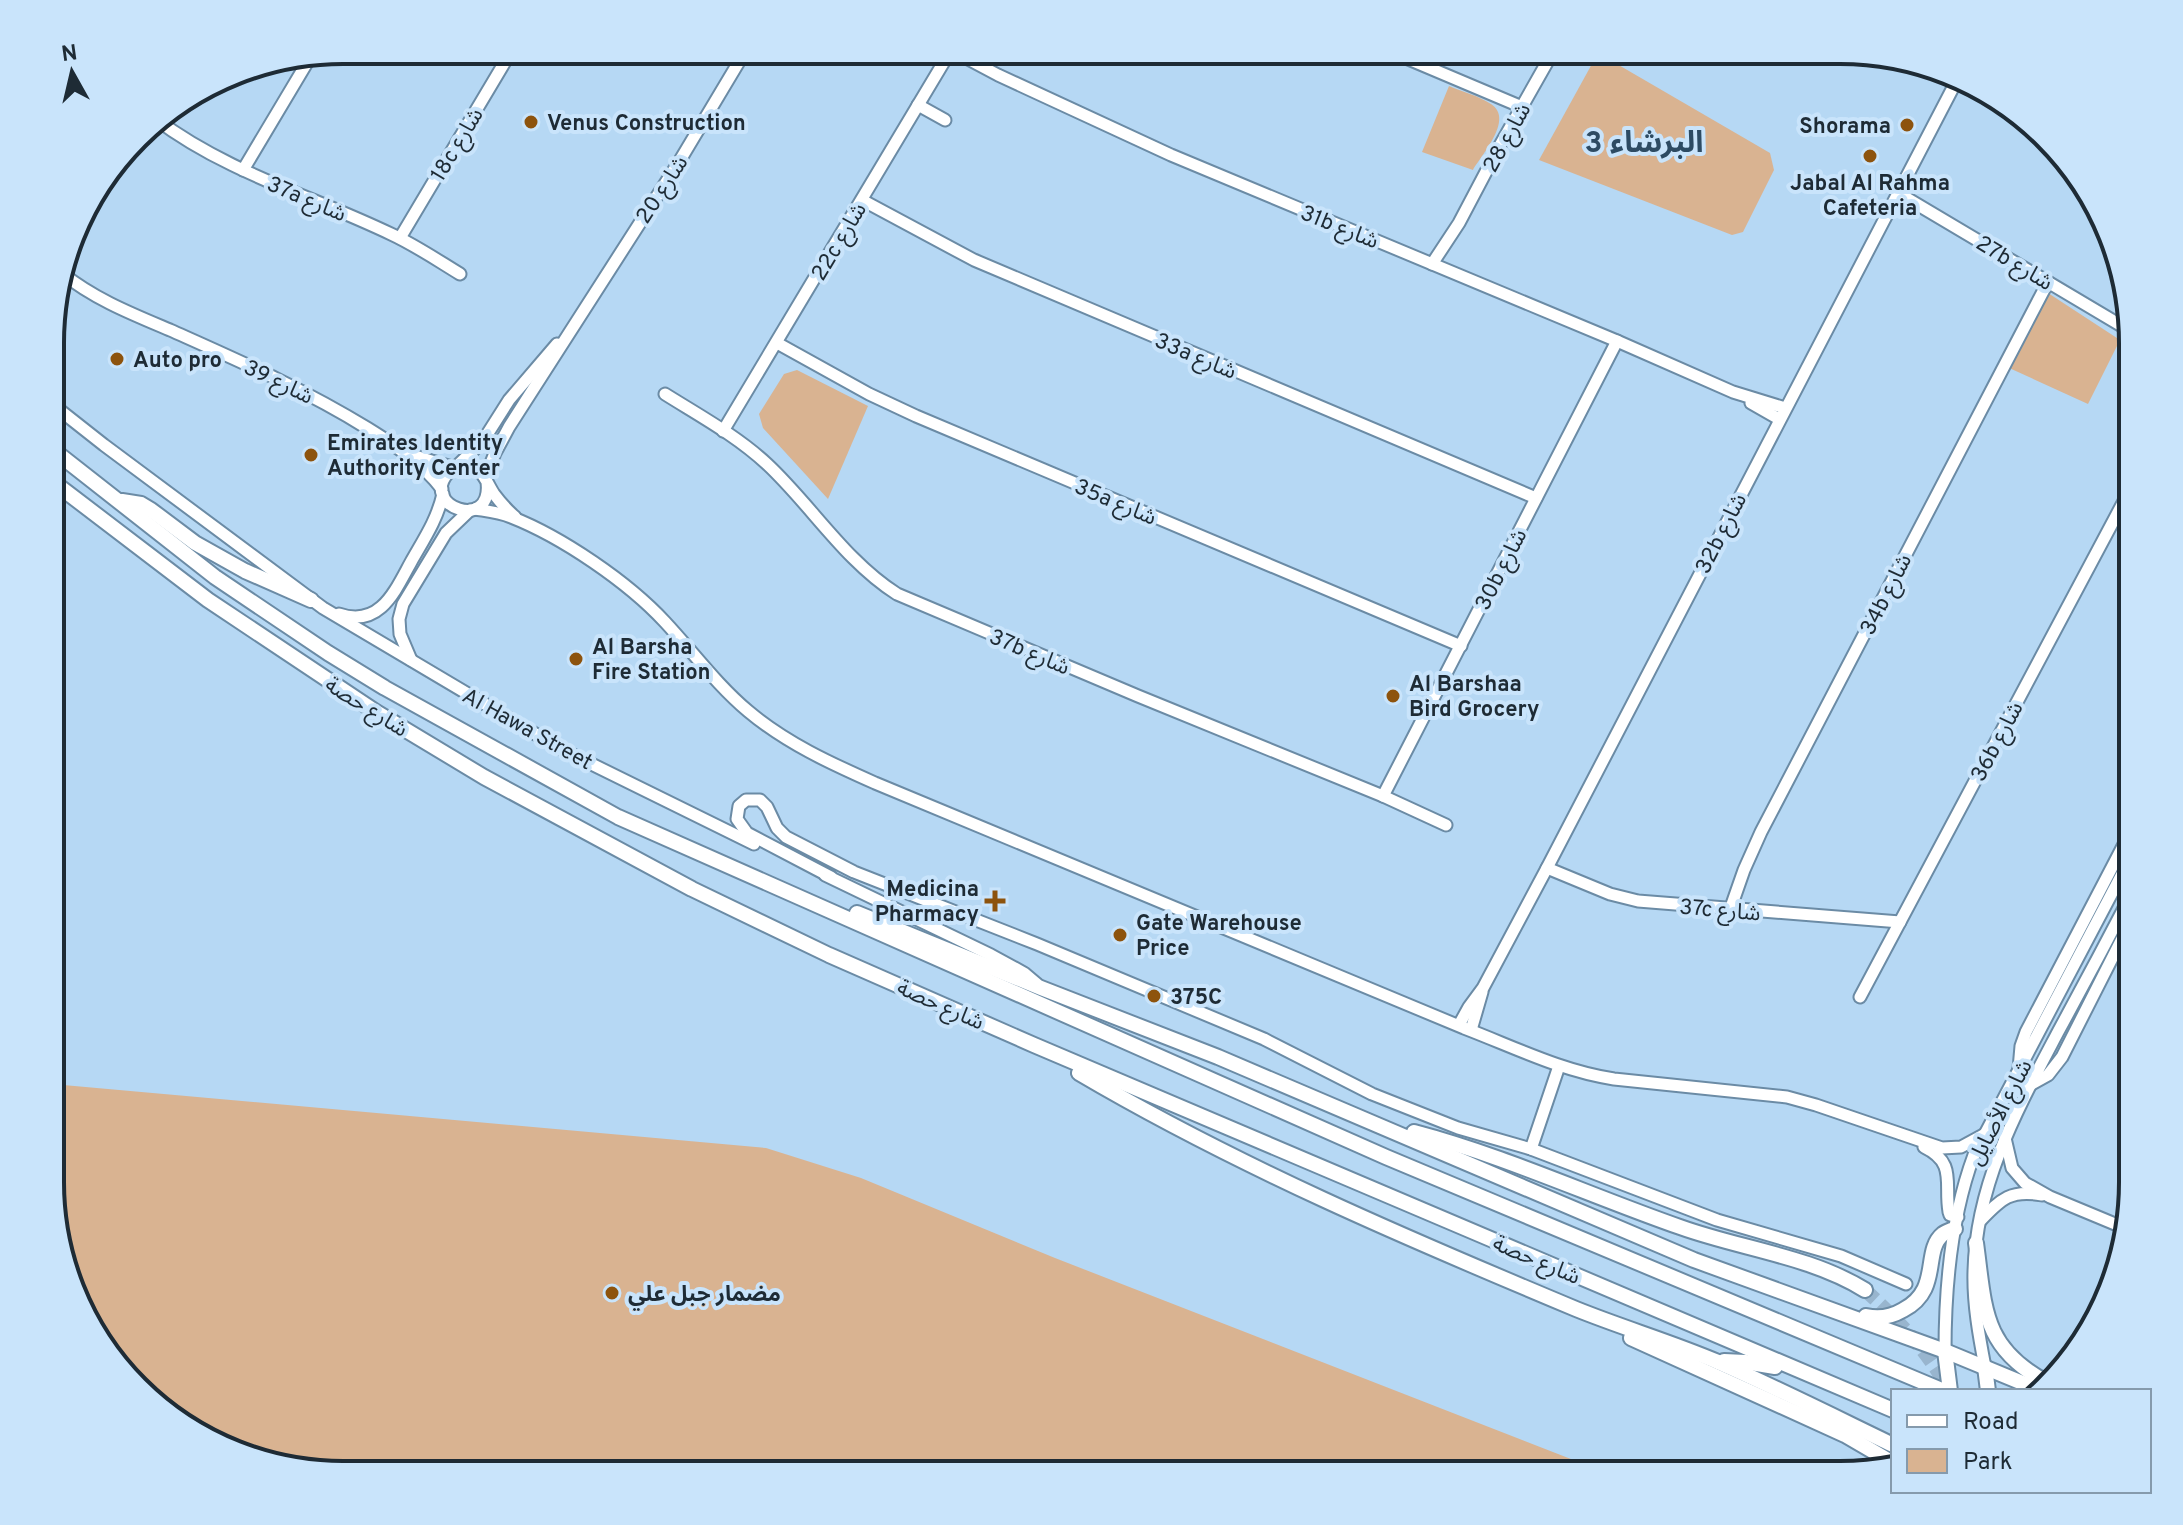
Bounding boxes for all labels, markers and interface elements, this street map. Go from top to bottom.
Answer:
north arrow [32,32,112,112]
text: N [60,40,79,69]
street label: شارع 28 [1478,99,1539,178]
street label: 18c شارع [426,104,491,187]
place label: Venus Construction [547,111,746,138]
marker: Venus Construction [522,113,540,131]
place label: Shorama [1799,114,1891,141]
marker: Shorama [1898,116,1916,134]
district label: البرشاء 3 [1585,126,1703,163]
marker: Jabal Al Rahma Cafeteria [1861,147,1879,165]
street label: شارع 20 [631,151,696,230]
place label: Jabal Al Rahma Cafeteria [1790,171,1950,223]
street label: 37a شارع [262,172,350,230]
street label: 22c شارع [806,198,875,287]
street label: 31b شارع [1296,200,1382,257]
street label: 27b شارع [1970,231,2057,299]
street label: 33a شارع [1150,328,1240,388]
place label: Auto pro [133,348,222,375]
marker: Auto pro [108,350,126,368]
street label: شارع 39 [238,355,317,413]
place label: Emirates Identity Authority Center [327,431,503,483]
marker: Emirates Identity Authority Center [302,446,320,464]
street label: 35a شارع [1070,474,1160,534]
street label: 32b شارع [1691,489,1755,579]
street label: 30b شارع [1470,525,1535,616]
street label: 34b شارع [1855,550,1920,641]
street label: 37b شارع [984,624,1073,683]
place label: Al Barsha Fire Station [592,635,711,687]
marker: Al Barsha Fire Station [567,650,585,668]
street label: شارع حصة [319,672,412,745]
place label: Al Barshaa Bird Grocery [1409,672,1539,724]
street label: Al Hawa Street [457,683,597,777]
marker: Al Barshaa Bird Grocery [1384,687,1402,705]
street label: 36b شارع [1966,698,2031,787]
place label: Medicina Pharmacy [875,877,979,929]
marker: Medicina Pharmacy [986,892,1004,910]
street label: 37c شارع [1678,894,1762,929]
place label: Gate Warehouse Price [1136,911,1302,963]
marker: Gate Warehouse Price [1111,926,1129,944]
street label: شارع حصة [892,975,988,1038]
place label: 375C [1170,985,1222,1012]
marker: 375C [1145,987,1163,1005]
street label: شارع الأصايل [1963,1056,2040,1171]
street label: شارع حصة [1488,1231,1584,1293]
place label: مضمار جبل علي [628,1282,781,1311]
marker: مضمار جبل علي [603,1284,621,1302]
legend [1891,1389,2151,1493]
text: Road [1963,1408,2019,1438]
text: Park [1963,1448,2013,1478]

